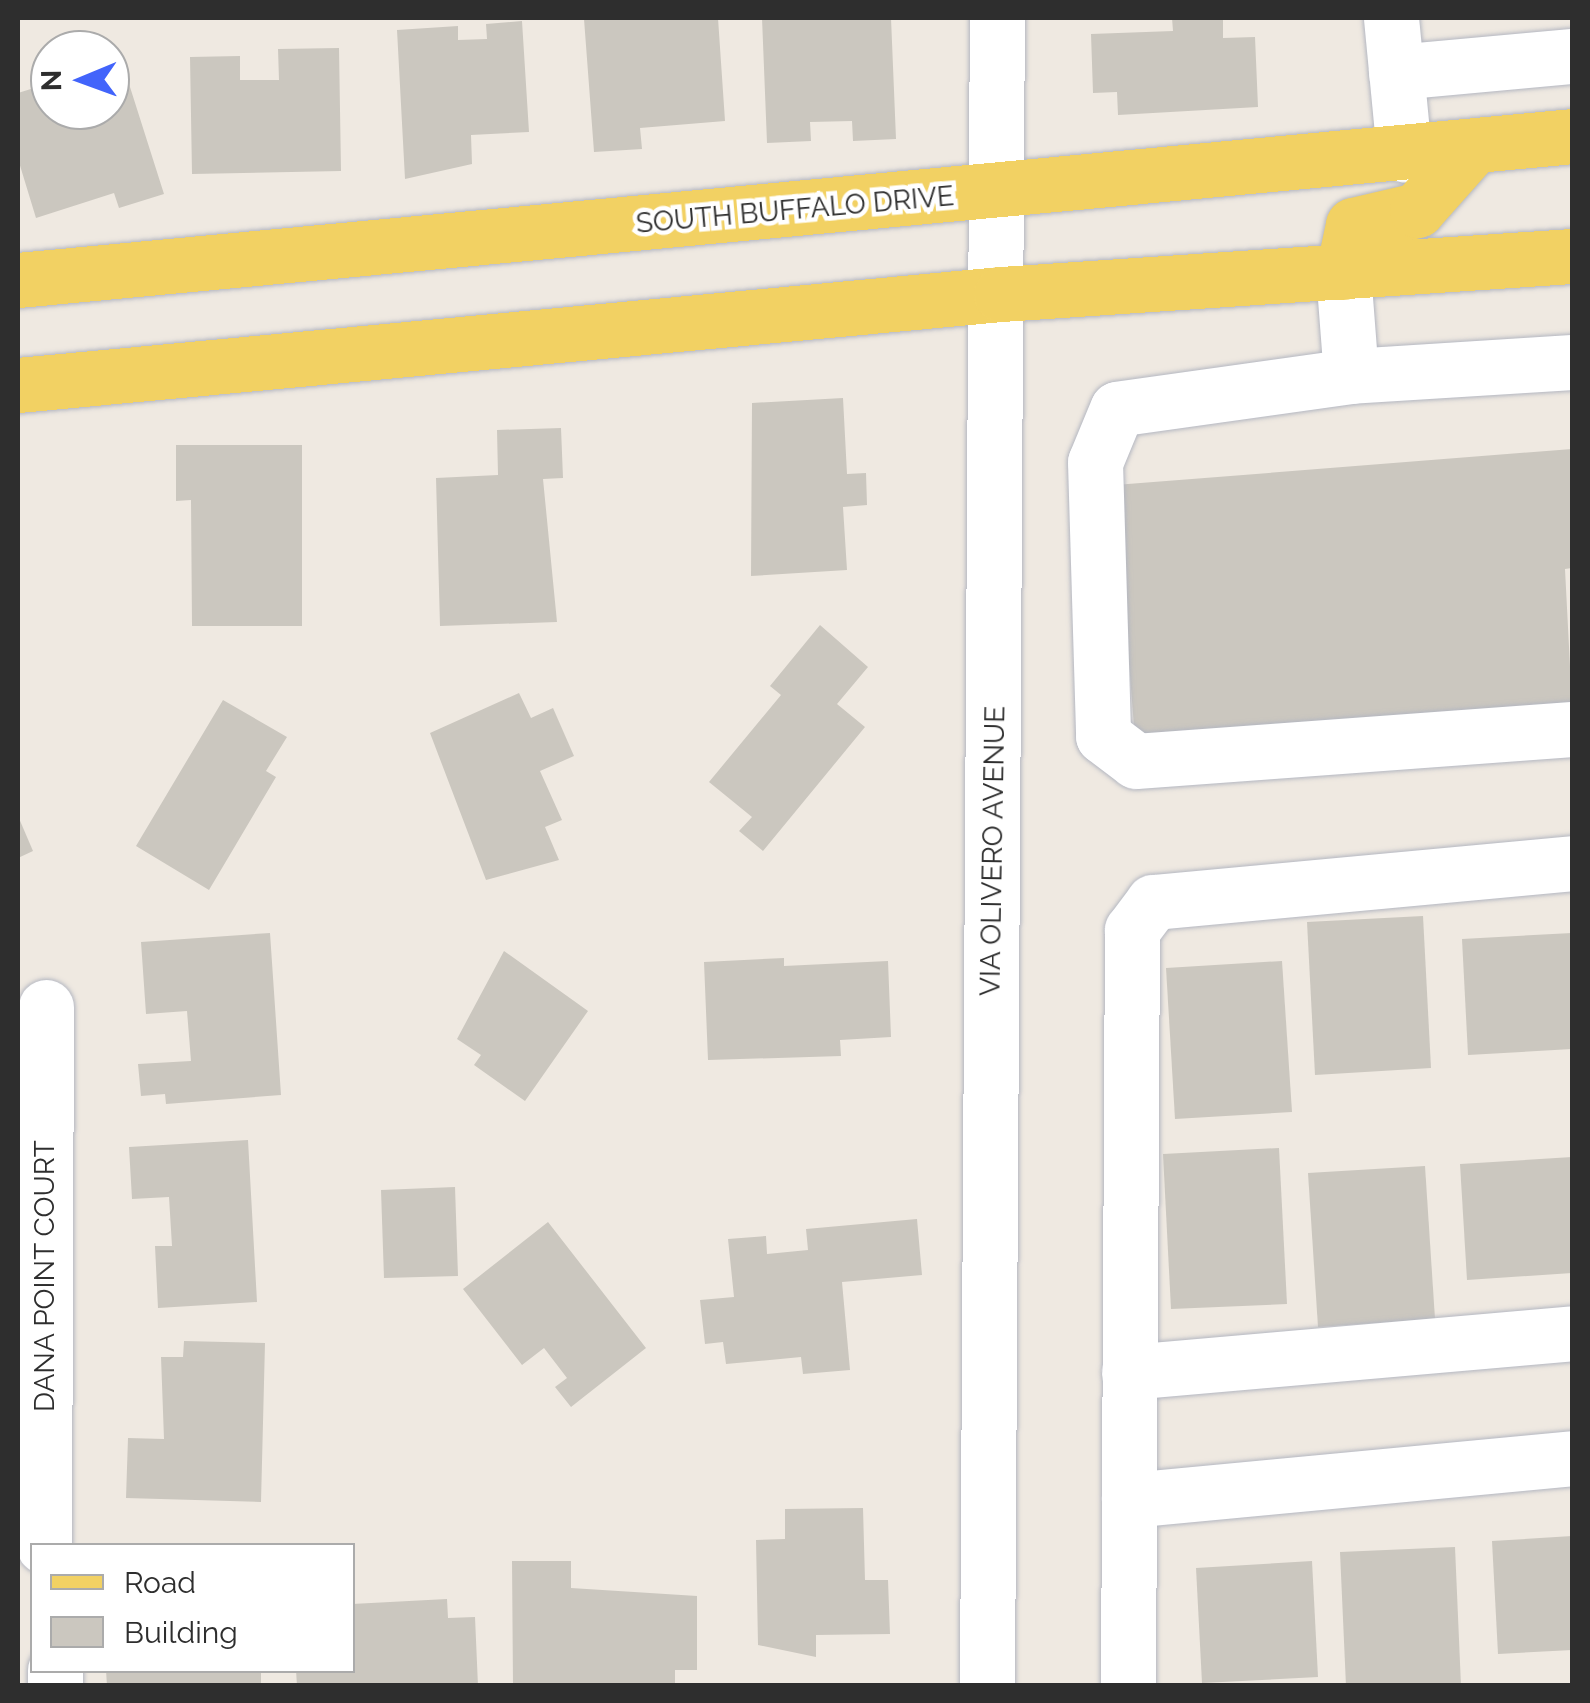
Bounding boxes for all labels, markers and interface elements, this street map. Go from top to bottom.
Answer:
north arrow [30,30,130,130]
text: N [35,70,68,91]
street label: SOUTH BUFFALO DRIVE [635,179,955,241]
street label: VIA OLIVERO AVENUE [974,705,1012,997]
street label: DANA POINT COURT [28,1139,62,1413]
legend [30,1543,355,1673]
text: Road [124,1565,196,1600]
text: Building [124,1615,238,1650]

